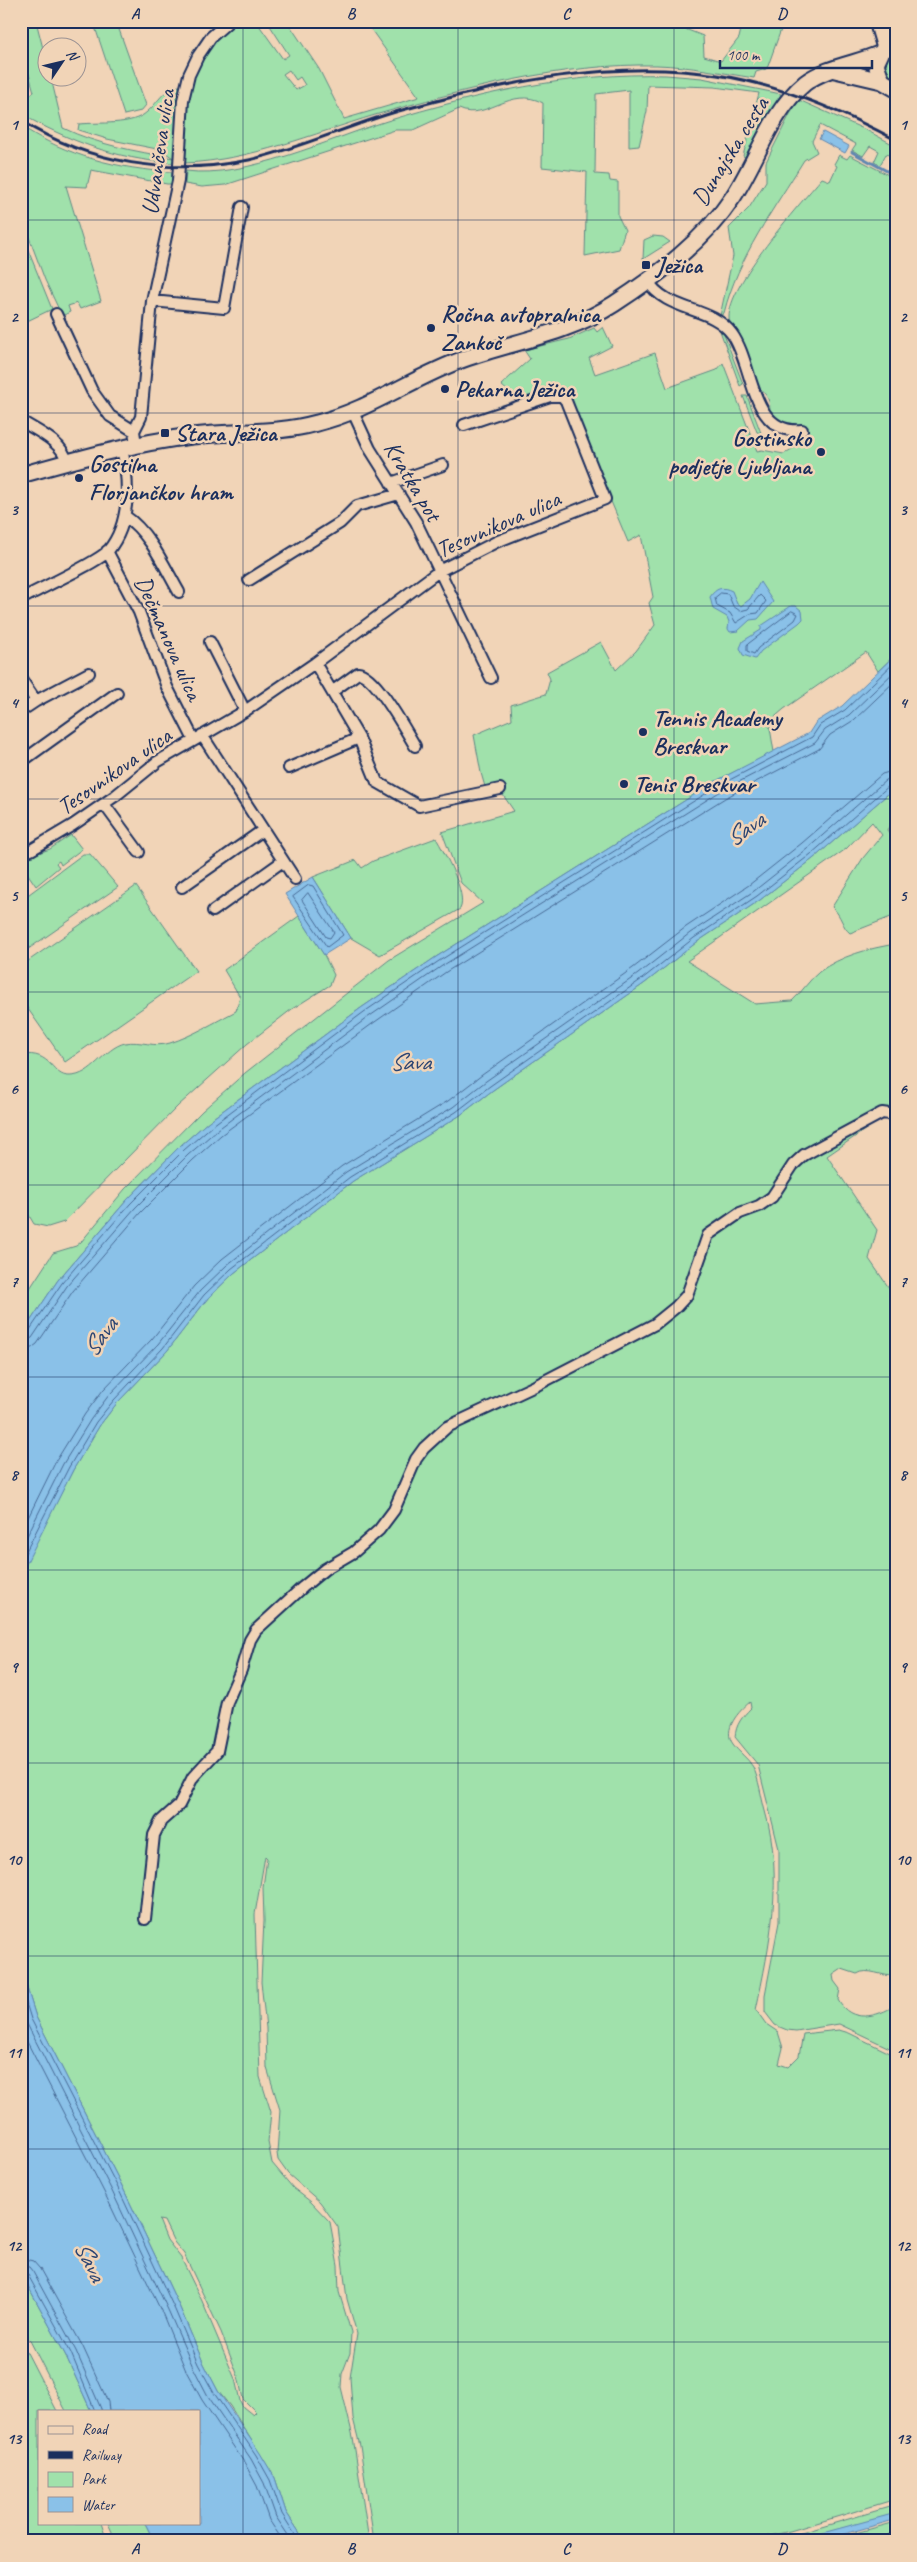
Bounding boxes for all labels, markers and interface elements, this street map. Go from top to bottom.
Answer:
text: A [131,4,141,24]
text: B [347,4,357,24]
text: C [562,4,572,24]
text: D [777,4,788,24]
north arrow [38,38,88,88]
scale bar [720,38,872,70]
text: N [63,46,83,65]
text: 100 m [727,46,761,65]
street label: Udvančeva ulica [134,86,182,216]
street label: Dunajska cesta [685,90,776,211]
text: 1 [10,115,19,135]
text: 1 [899,115,908,135]
place label: Ježica [654,250,704,280]
marker: Ježica [640,259,652,271]
place label: Ročna avtopralnica Zankoč [441,299,602,357]
text: 2 [10,307,19,327]
text: 2 [899,307,908,327]
marker: Ročna avtopralnica Zankoč [425,322,437,334]
place label: Pekarna Ježica [455,374,576,404]
marker: Pekarna Ježica [439,383,451,395]
place label: Stara Ježica [175,418,279,448]
place label: Gostinsko podjetje Ljubljana [669,423,813,481]
marker: Stara Ježica [159,427,171,439]
street label: Kratka pot [377,435,450,528]
marker: Gostinsko podjetje Ljubljana [815,446,827,458]
place label: Gostilna Florjančkov hram [89,449,234,507]
marker: Gostilna Florjančkov hram [73,472,85,484]
street label: Tesovnikova ulica [431,483,566,565]
text: 3 [10,500,19,520]
text: 3 [899,500,908,520]
street label: Dečmanova ulica [128,571,211,707]
text: 4 [10,693,19,713]
text: 4 [899,693,908,713]
place label: Tennis Academy Breskvar [653,703,784,761]
street label: Tesovnikova ulica [51,720,178,821]
marker: Tennis Academy Breskvar [637,726,649,738]
place label: Tenis Breskvar [634,769,757,799]
marker: Tenis Breskvar [618,778,630,790]
water label: Sava [719,803,772,854]
text: 5 [11,886,20,906]
text: 5 [900,886,909,906]
water label: Sava [390,1046,432,1078]
text: 6 [10,1079,19,1099]
text: 6 [899,1079,908,1099]
text: 7 [10,1272,19,1292]
text: 7 [899,1272,908,1292]
water label: Sava [75,1310,126,1363]
text: 8 [10,1465,19,1485]
text: 8 [899,1465,908,1485]
text: 9 [10,1657,19,1677]
text: 9 [899,1657,908,1677]
text: 10 [7,1850,23,1870]
text: 10 [896,1850,912,1870]
text: 11 [7,2043,23,2063]
text: 11 [896,2043,912,2063]
text: 12 [7,2236,23,2256]
water label: Sava [67,2236,114,2288]
text: 12 [896,2236,912,2256]
legend [38,2410,200,2524]
text: Road [82,2420,109,2439]
text: 13 [7,2429,23,2449]
text: 13 [896,2429,912,2449]
text: Railway [82,2446,123,2465]
text: Park [82,2470,107,2489]
text: Water [82,2496,116,2515]
text: A [131,2539,141,2559]
text: B [347,2539,357,2559]
text: C [562,2539,572,2559]
text: D [777,2539,788,2559]

